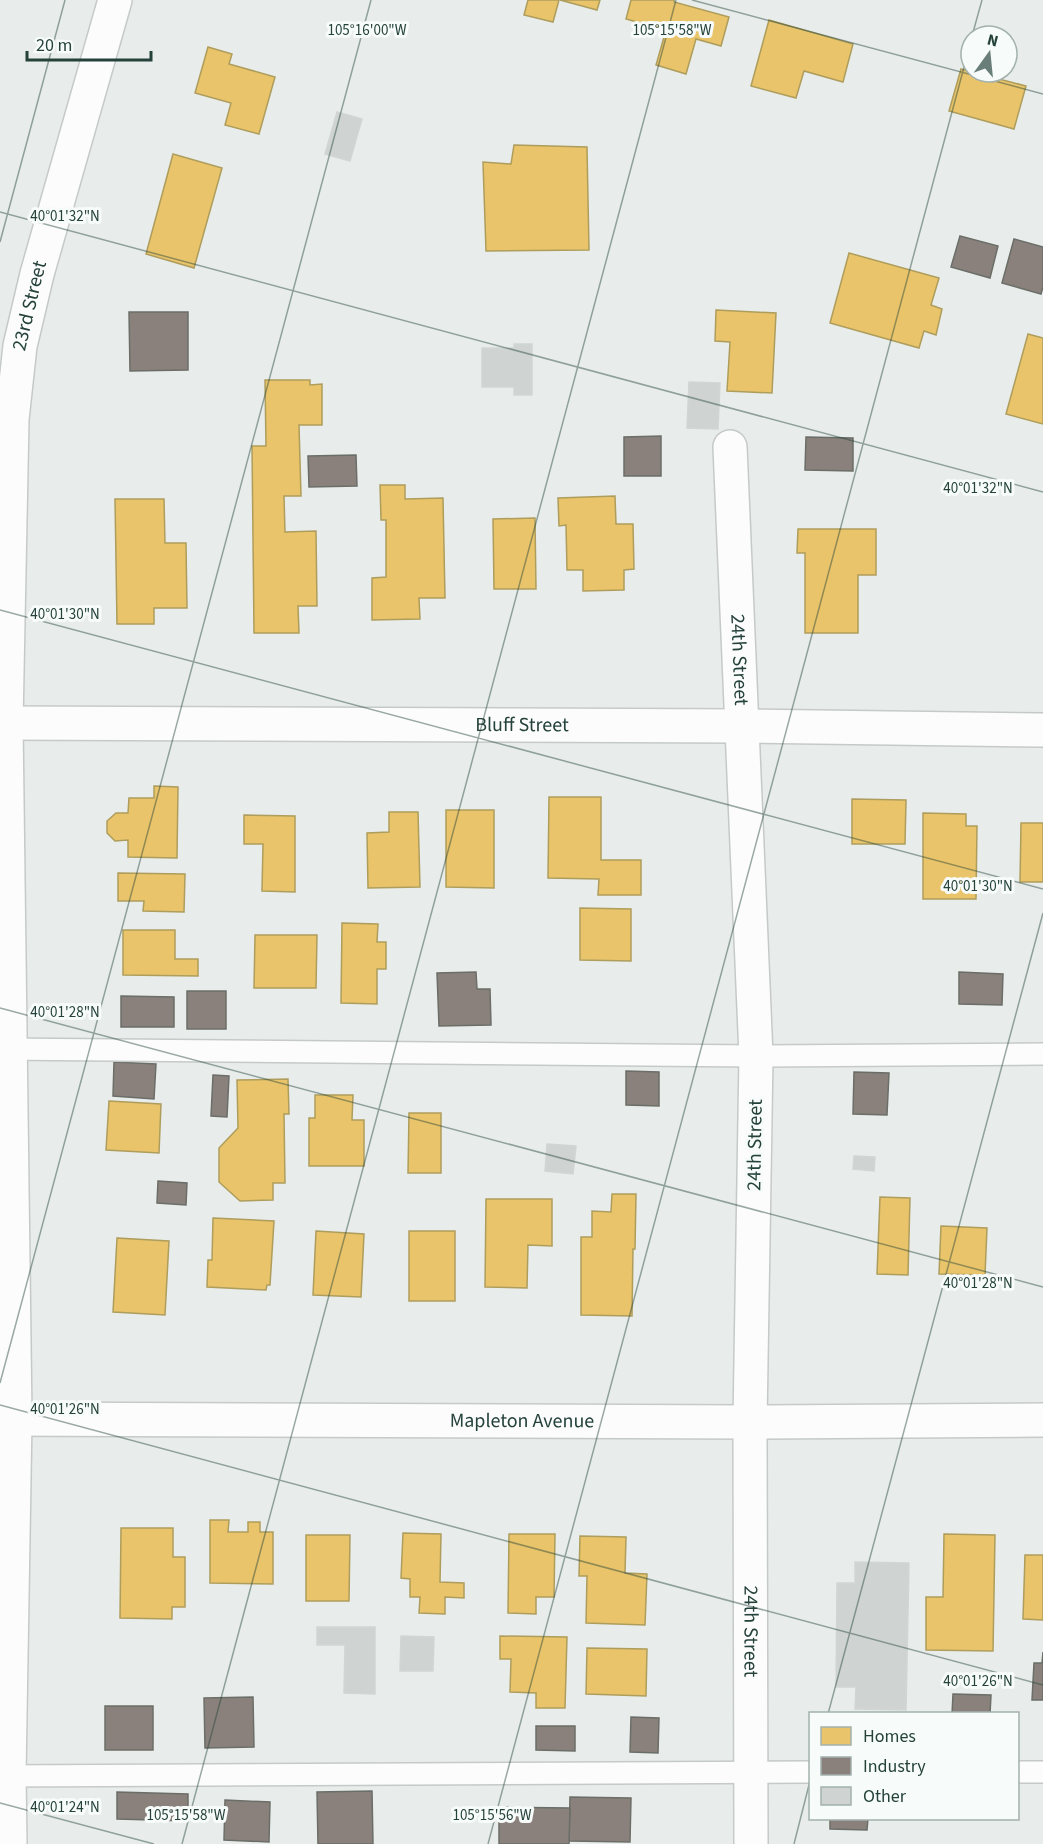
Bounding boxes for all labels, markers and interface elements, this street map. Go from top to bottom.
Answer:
text: 105°16'00"W [327,20,407,41]
text: 105°15'58"W [632,20,712,41]
scale bar [27,24,152,62]
north arrow [959,24,1019,84]
text: N [985,28,1001,52]
text: 20 m [36,33,72,58]
text: 40°01'32"N [30,206,100,227]
street label: 23rd Street [5,257,54,354]
text: 40°01'32"N [943,478,1013,499]
text: 40°01'30"N [30,604,100,625]
street label: 24th Street [723,613,755,706]
street label: Bluff Street [475,711,569,739]
text: 40°01'30"N [943,876,1013,897]
text: 40°01'28"N [30,1002,100,1023]
street label: 24th Street [740,1099,770,1191]
text: 40°01'28"N [943,1273,1013,1294]
text: 40°01'26"N [30,1399,100,1420]
street label: Mapleton Avenue [450,1407,594,1435]
street label: 24th Street [736,1586,765,1678]
text: 40°01'26"N [943,1671,1013,1692]
legend [809,1712,1019,1820]
text: Homes [863,1724,916,1749]
text: Industry [863,1754,926,1779]
text: Other [863,1784,907,1809]
text: 40°01'24"N [30,1797,100,1818]
text: 105°15'58"W [146,1805,226,1826]
text: 105°15'56"W [452,1805,532,1826]

